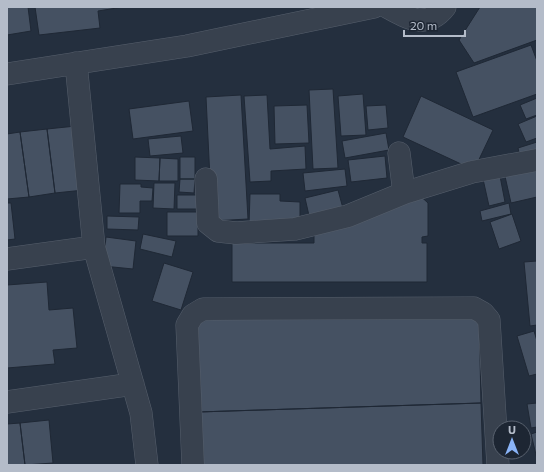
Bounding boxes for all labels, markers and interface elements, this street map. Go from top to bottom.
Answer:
scale bar [404,12,465,38]
text: 20 m [410,18,437,32]
north arrow [492,420,532,460]
text: U [508,423,516,436]

